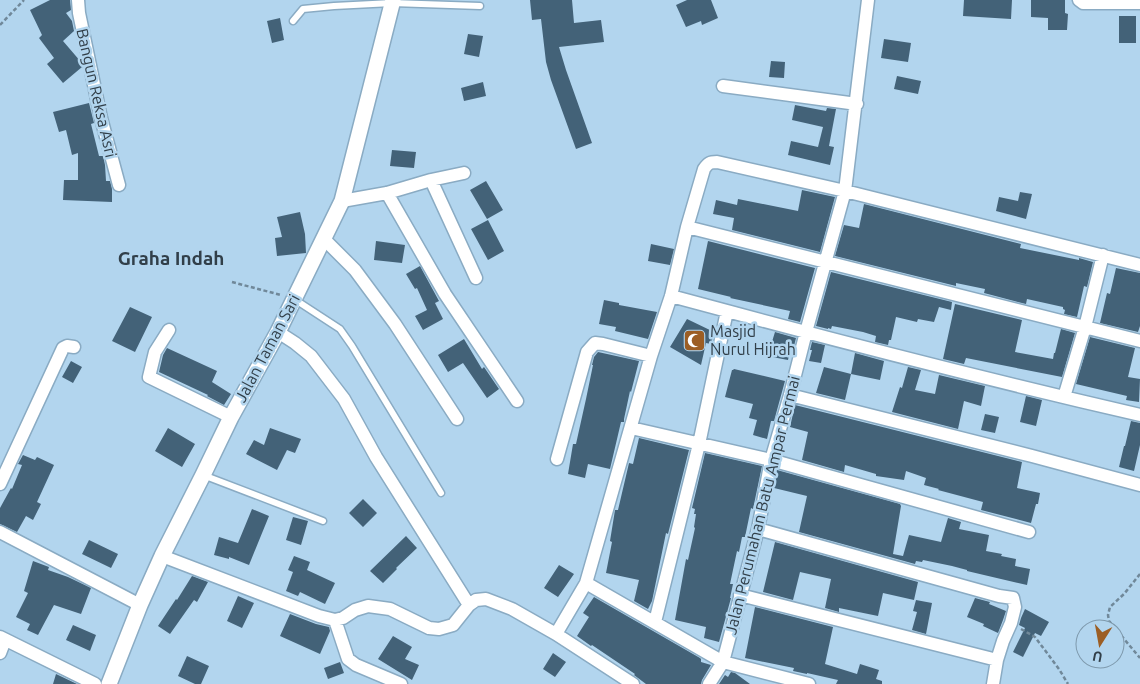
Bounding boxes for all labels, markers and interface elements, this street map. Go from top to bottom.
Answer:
street label: Bangun Reksa Asri [73,27,121,159]
district label: Graha Indah [118,247,224,269]
street label: Jalan Taman Sari [231,291,303,405]
place label: Masjid Nurul Hijrah [710,322,796,358]
mosque icon: Masjid Nurul Hijrah [682,328,706,352]
street label: Jalan Perumahan Batu Ampar Permai [721,374,803,636]
north arrow [1075,619,1125,669]
text: U [1091,648,1104,666]

